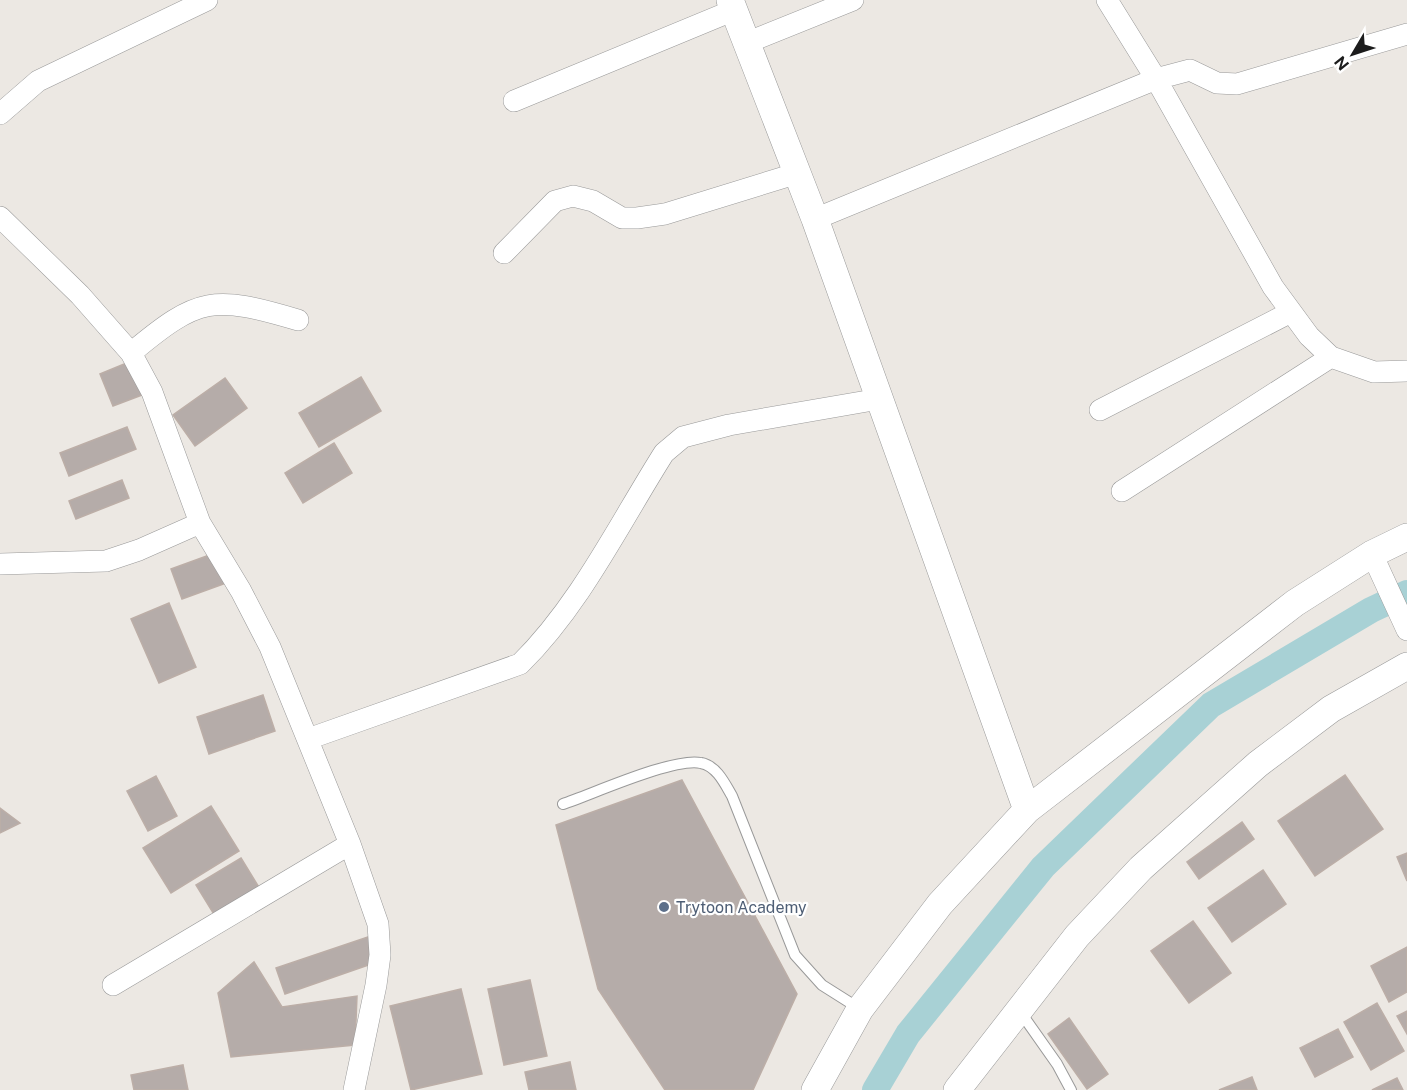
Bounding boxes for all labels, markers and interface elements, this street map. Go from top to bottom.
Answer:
north arrow [1323,24,1383,84]
text: N [1330,52,1353,74]
place label: Trytoon Academy [676,898,807,917]
marker: Trytoon Academy [657,900,671,914]

